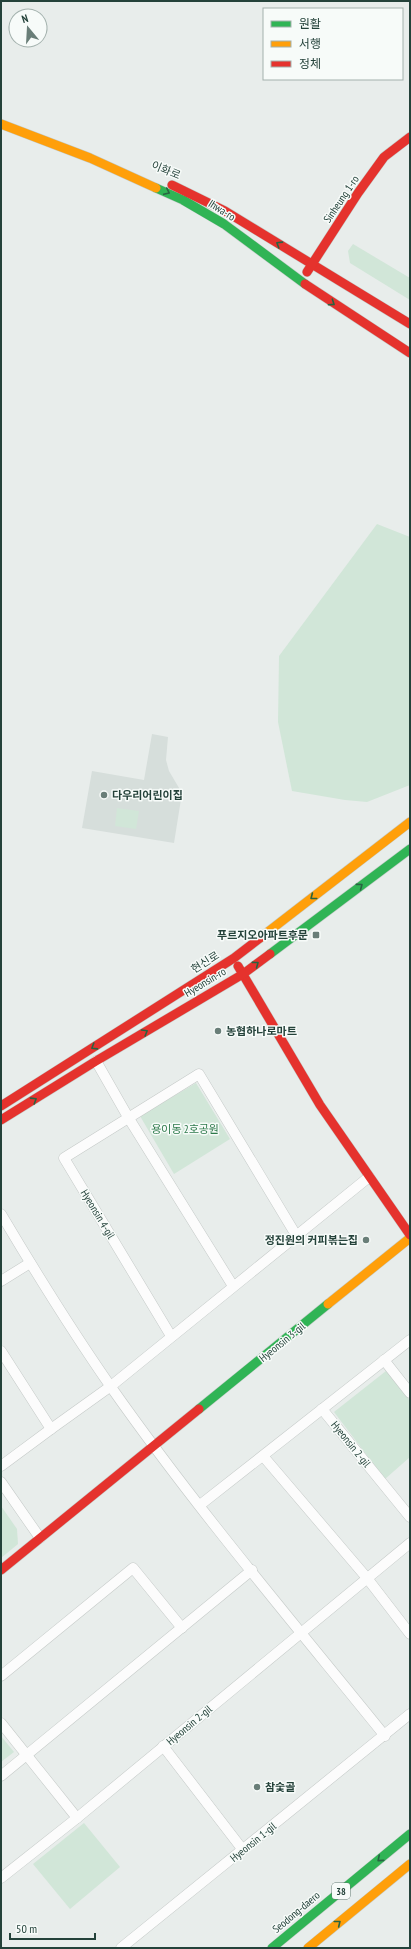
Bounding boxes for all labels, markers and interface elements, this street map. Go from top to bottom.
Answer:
north arrow [8,8,48,48]
legend [263,8,403,80]
text: N [20,11,30,26]
text: 원활 [299,16,321,31]
text: 서행 [299,36,321,51]
text: 정체 [299,56,321,71]
street label: 이화로 [149,158,183,182]
street label: Sinheung 1-ro [320,173,362,225]
one-way arrow [162,187,170,195]
street label: Ihwa-ro [206,196,238,224]
one-way arrow [276,242,283,249]
one-way arrow [328,298,335,306]
place label: 다우리어린이집 [112,788,183,802]
marker: 다우리어린이집 [99,790,109,800]
one-way arrow [356,883,363,891]
one-way arrow [310,893,317,900]
place label: 푸르지오아파트후문 [217,928,308,942]
marker: 푸르지오아파트후문 [311,930,321,940]
street label: 현신로 [188,948,222,976]
one-way arrow [251,962,258,969]
street label: Hyeonsin-ro [182,964,229,1000]
place label: 농협하나로마트 [226,1024,297,1038]
marker: 농협하나로마트 [213,1026,223,1036]
one-way arrow [141,1029,148,1036]
one-way arrow [91,1042,98,1049]
one-way arrow [30,1097,37,1104]
park label: 용이동 2호공원 [151,1122,219,1136]
street label: Hyeonsin 4-gil [78,1187,118,1242]
place label: 정진원의 커피볶는집 [265,1233,358,1247]
marker: 정진원의 커피볶는집 [361,1235,371,1245]
street label: Hyeonsin 3-gil [256,1319,308,1365]
street label: Hyeonsin 2-gil [328,1418,374,1470]
street label: Hyeonsin 2-gil [163,1702,215,1748]
place label: 참숯골 [265,1780,295,1794]
marker: 참숯골 [252,1782,262,1792]
street label: Hyeonsin 1-gil [227,1819,279,1865]
one-way arrow [377,1854,385,1861]
road number: 38 [332,1883,350,1899]
street label: Seodong-daero [269,1888,323,1936]
scale bar [10,1915,95,1941]
text: 50 m [16,1921,37,1936]
one-way arrow [334,1921,341,1928]

